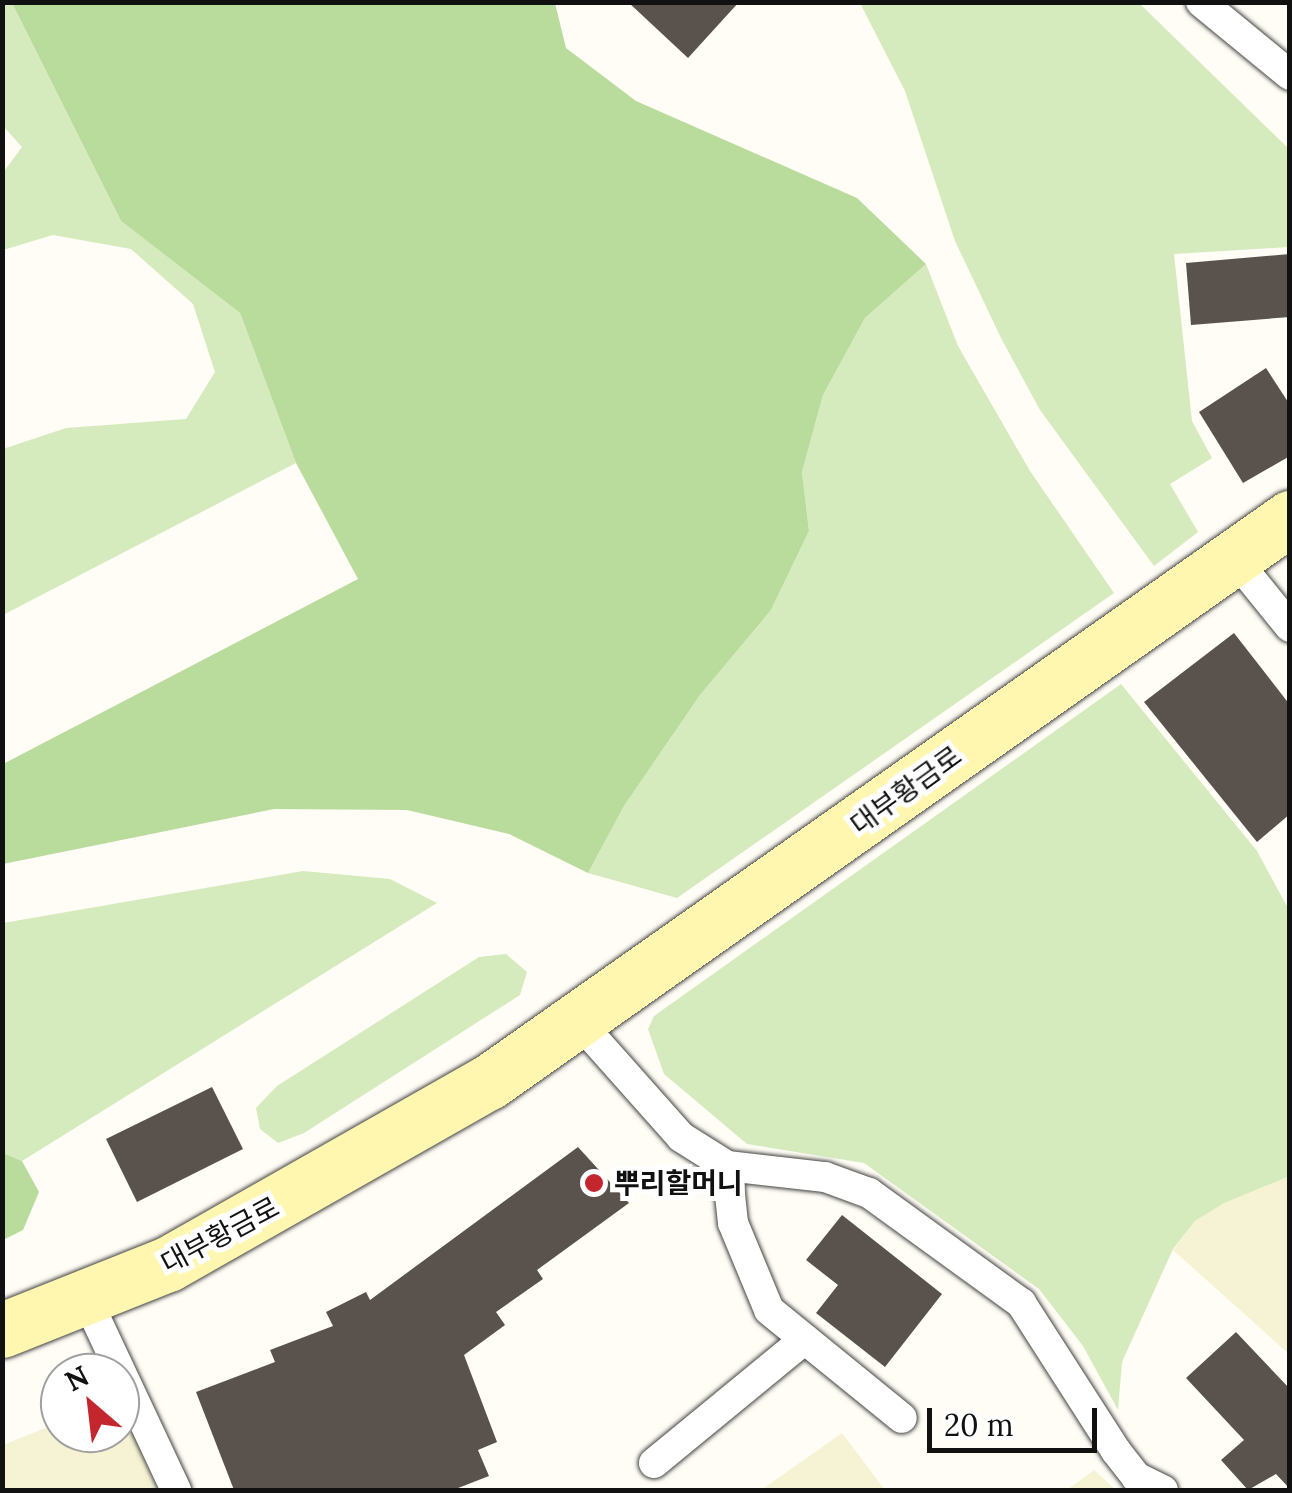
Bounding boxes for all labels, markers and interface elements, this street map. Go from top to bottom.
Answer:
street label: 대부황금로 [844,739,968,841]
place label: 뿌리할머니 [614,1166,743,1200]
marker: 뿌리할머니 [583,1172,605,1194]
street label: 대부황금로 [155,1190,285,1280]
north arrow [40,1353,140,1453]
text: N [59,1357,95,1399]
scale bar [932,1388,1102,1450]
text: 20 m [944,1406,1013,1444]

